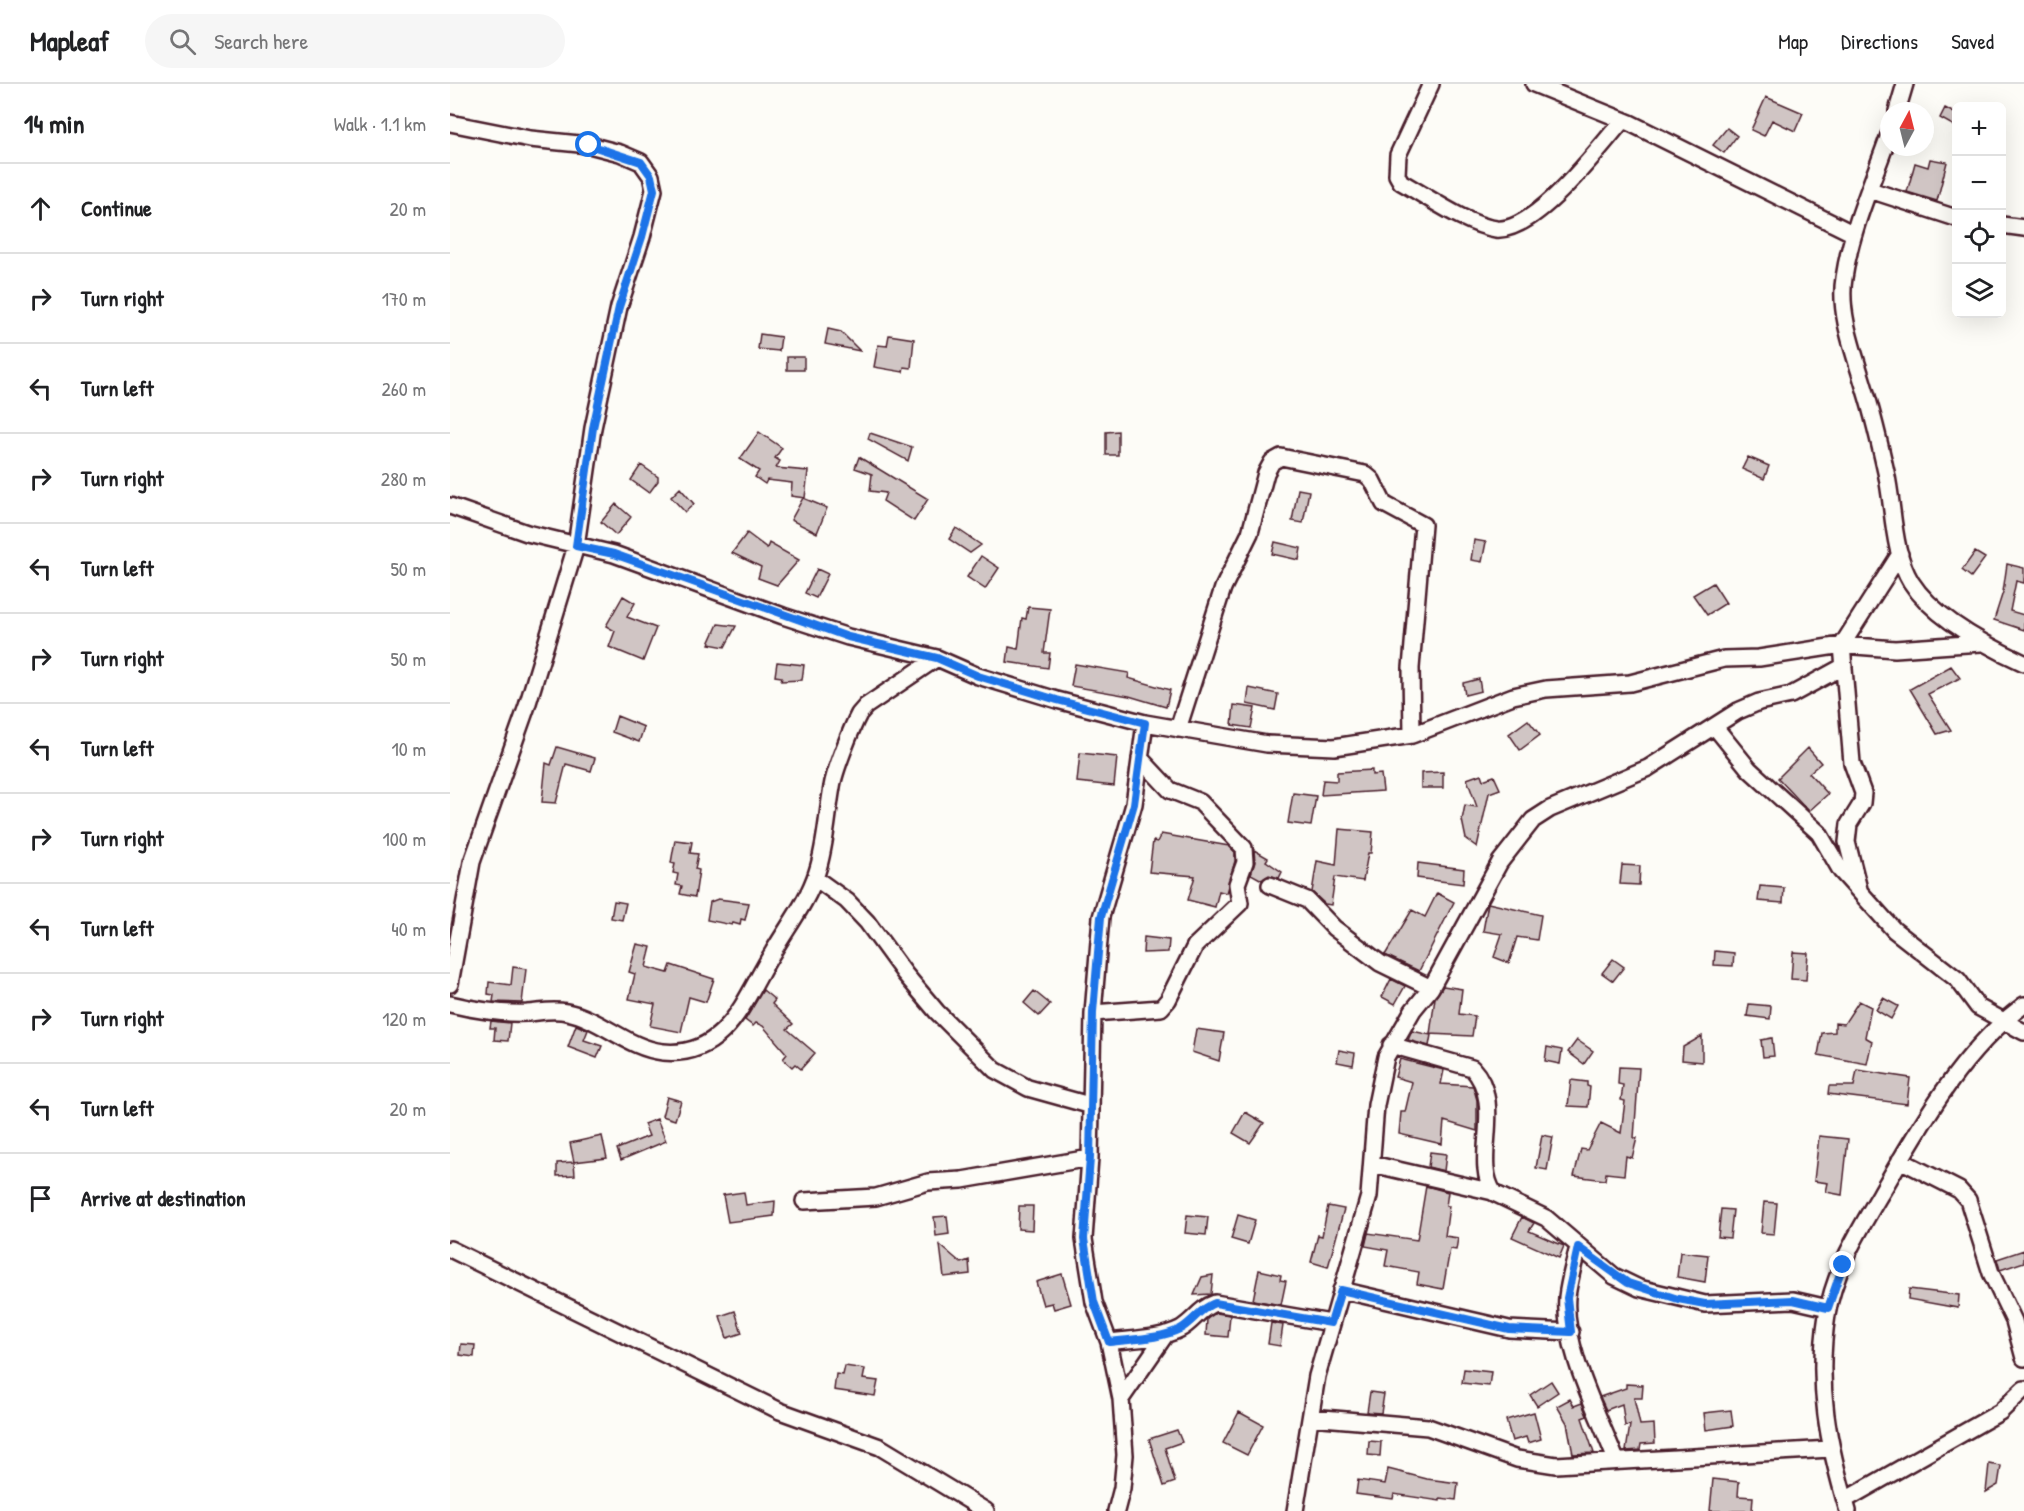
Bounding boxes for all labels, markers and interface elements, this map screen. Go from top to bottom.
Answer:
search box [145,14,565,68]
text: Mapleaf [30,22,109,60]
icon: search [166,25,199,58]
text: Search here [214,26,308,56]
text: Map [1778,27,1808,56]
text: Directions [1841,27,1918,56]
text: Saved [1951,27,1994,56]
north arrow [1880,102,1934,156]
map controls [1952,102,2006,318]
button: + [1952,102,2006,156]
text: 14 min [24,106,84,141]
text: Walk · 1.1 km [334,110,426,137]
route start [575,131,601,157]
button: − [1952,156,2006,210]
icon: ahead [24,192,57,225]
text: Continue [81,193,152,223]
text: 20 m [389,195,426,222]
button: locate [1952,210,2006,264]
button: layers [1952,264,2006,318]
icon: right [24,282,57,315]
text: Turn right [81,283,164,313]
text: 170 m [382,285,426,312]
icon: left [24,372,57,405]
text: Turn left [81,373,154,403]
text: 260 m [382,375,426,402]
icon: right [24,462,57,495]
text: Turn right [81,463,164,493]
text: 280 m [381,465,426,492]
icon: left [24,552,57,585]
text: Turn left [81,553,154,583]
text: 50 m [390,555,426,582]
icon: right [24,642,57,675]
text: Turn right [81,643,164,673]
text: 50 m [390,645,426,672]
icon: left [24,732,57,765]
text: Turn left [81,733,154,763]
text: 10 m [392,735,426,762]
icon: right [24,822,57,855]
text: Turn right [81,823,164,853]
text: 100 m [383,825,426,852]
icon: left [24,912,57,945]
text: Turn left [81,913,154,943]
text: 40 m [391,915,426,942]
icon: right [24,1002,57,1035]
text: Turn right [81,1003,164,1033]
text: 120 m [382,1005,426,1032]
icon: left [24,1092,57,1125]
text: Turn left [81,1093,154,1123]
text: 20 m [389,1095,426,1122]
icon: arrive [24,1182,57,1215]
text: Arrive at destination [81,1183,246,1213]
route end [1829,1251,1855,1277]

